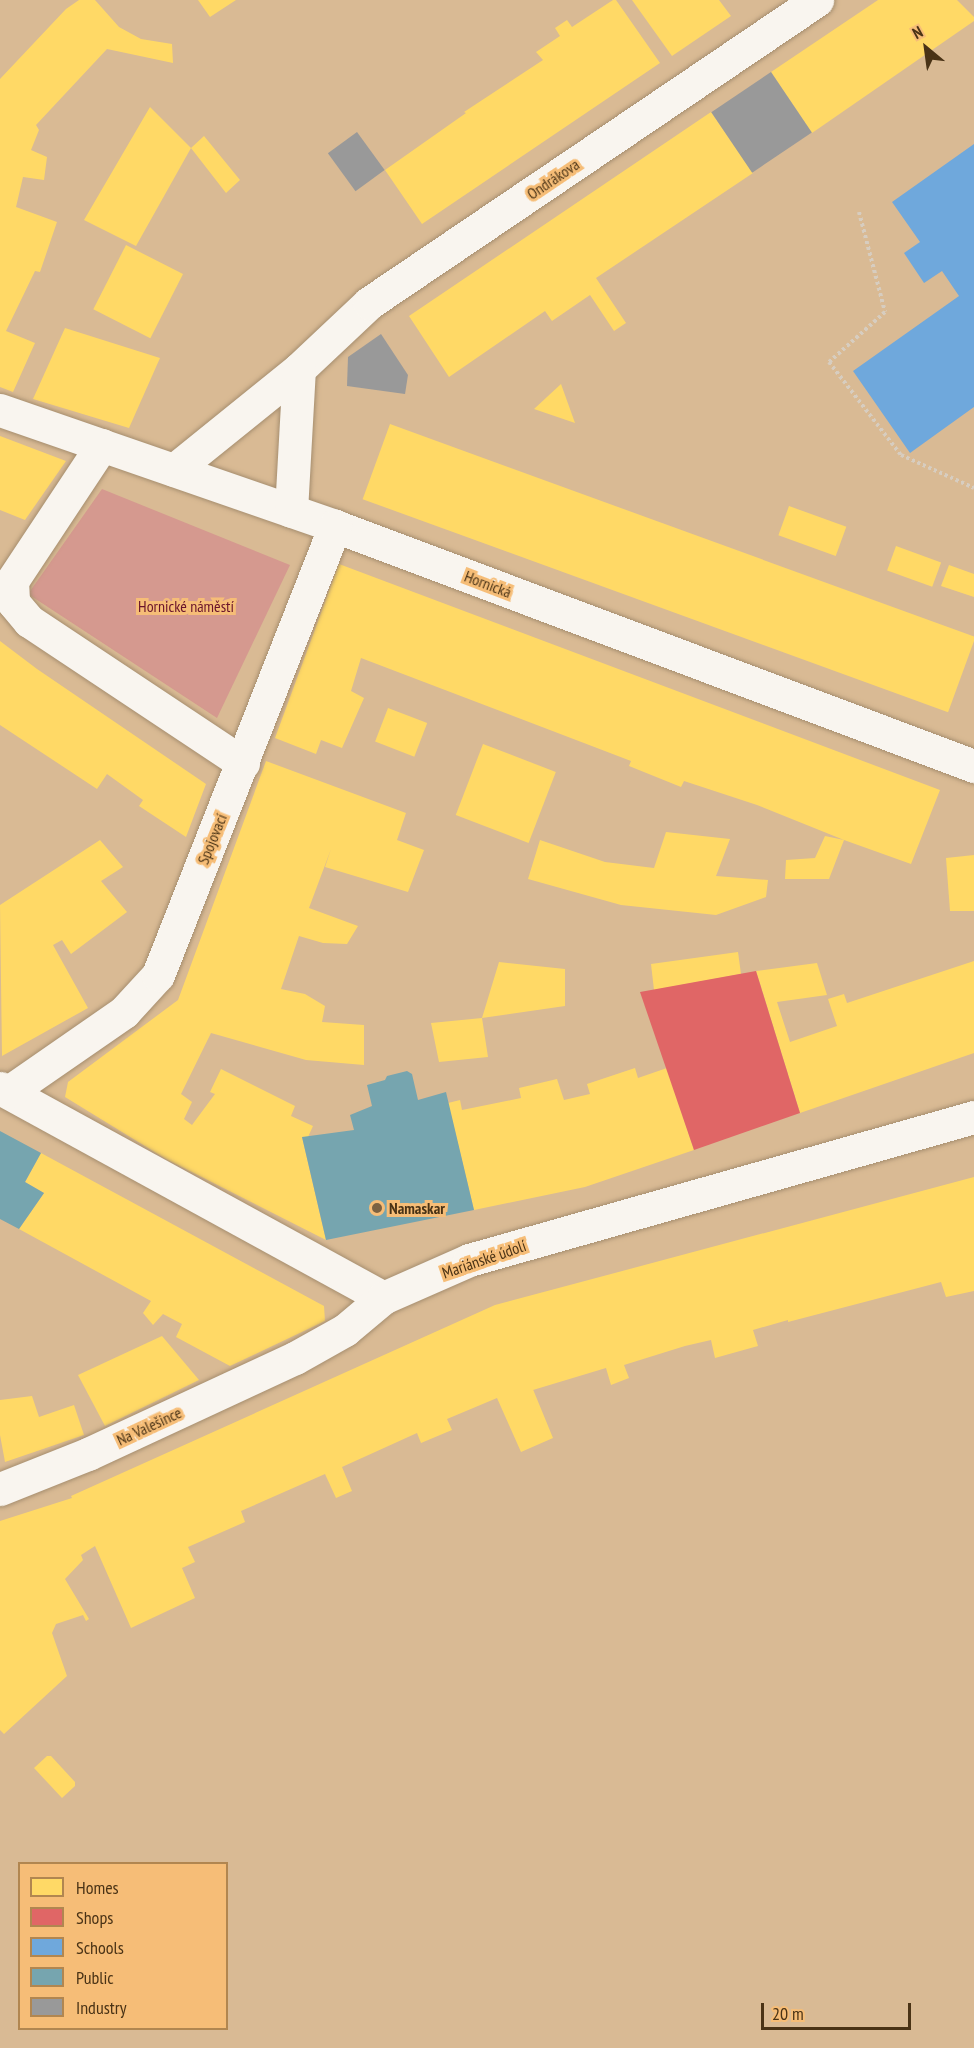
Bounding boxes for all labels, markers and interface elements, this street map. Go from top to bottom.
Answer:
north arrow [896,18,956,78]
text: N [909,21,926,43]
street label: Ondrákova [523,155,583,203]
street label: Hornická [462,566,514,602]
park label: Hornické náměstí [138,596,234,616]
street label: Spojovací [193,811,231,867]
place label: Namaskar [389,1198,445,1218]
marker: Namaskar [370,1201,384,1215]
street label: Mariánské údolí [440,1236,528,1282]
street label: Na Valešince [113,1403,185,1449]
legend [18,1862,228,2030]
text: Homes [76,1876,119,1899]
text: Shops [76,1906,113,1929]
text: Schools [76,1936,124,1959]
text: Public [76,1966,114,1989]
scale bar [764,1991,914,2029]
text: Industry [76,1996,126,2019]
text: 20 m [772,2002,804,2025]

